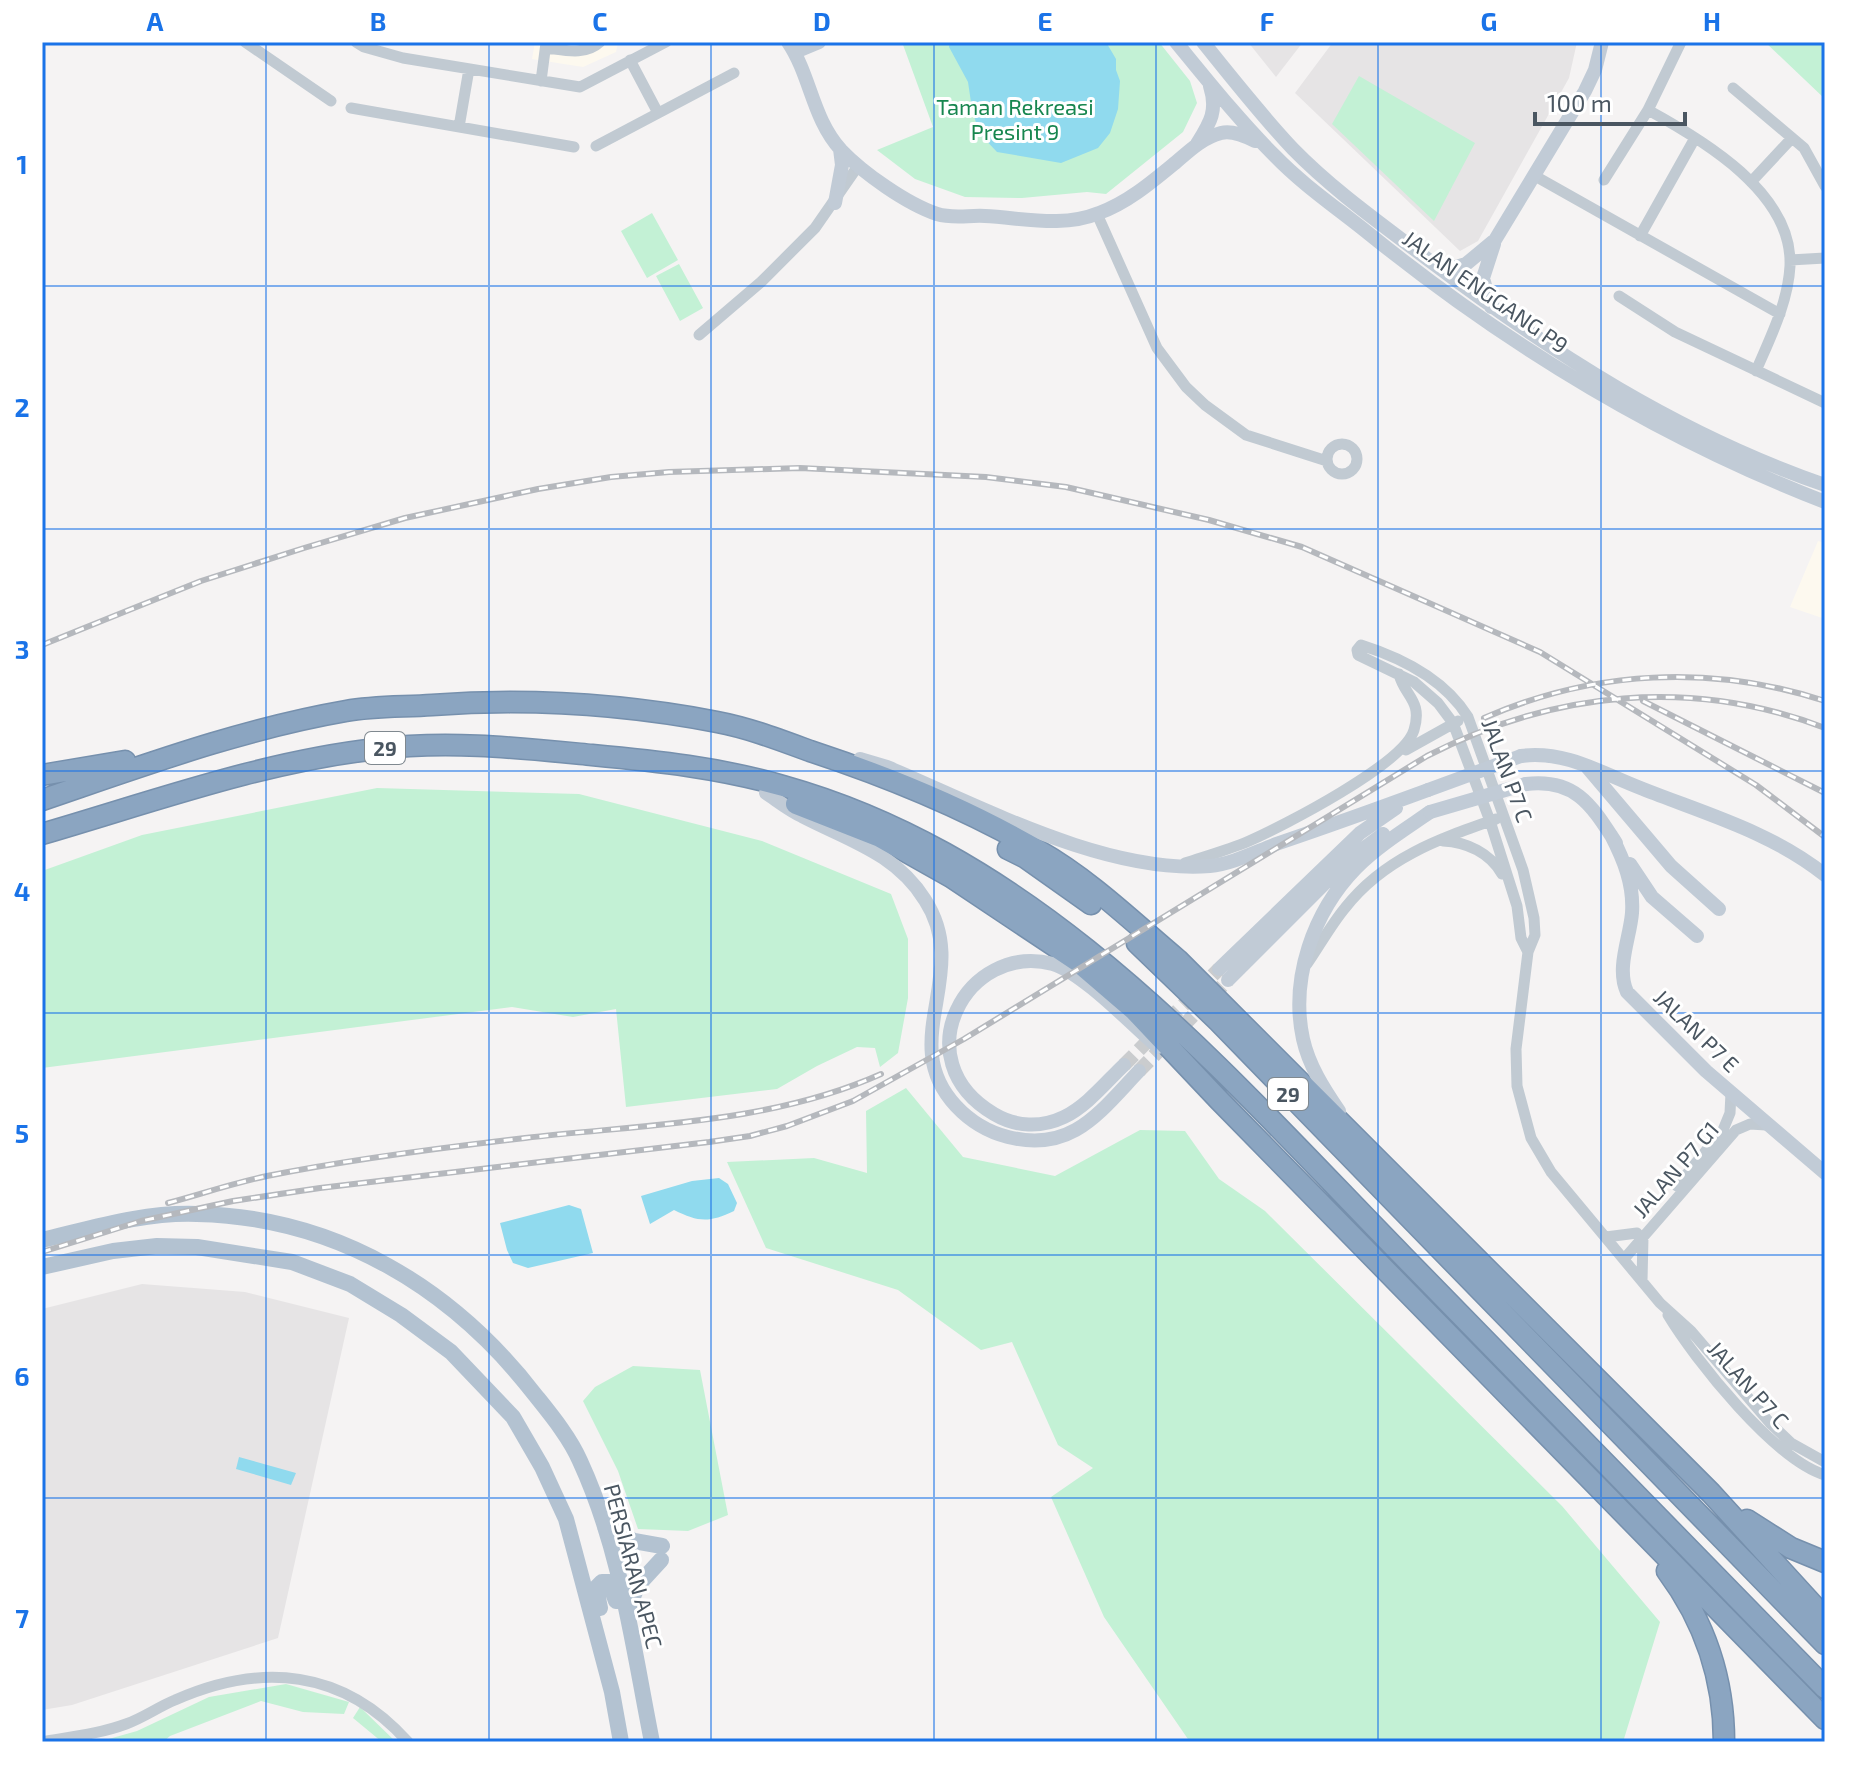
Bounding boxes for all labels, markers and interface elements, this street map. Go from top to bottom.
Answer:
text: A [147,5,164,36]
text: B [370,5,386,36]
text: C [592,5,608,36]
text: D [813,5,831,36]
text: E [1037,5,1053,36]
text: F [1260,5,1274,36]
text: G [1481,5,1497,36]
text: H [1703,5,1721,36]
scale bar [1535,76,1685,126]
text: 100 m [1547,88,1612,117]
park label: Taman Rekreasi Presint 9 [936,93,1094,144]
text: 1 [16,148,28,179]
street label: JALAN ENGGANG P9 [1398,224,1574,358]
text: 2 [14,391,30,422]
text: 3 [15,633,29,664]
street label: JALAN P7 C [1477,715,1539,825]
road number: 29 [365,732,405,764]
text: 4 [14,875,30,906]
street label: JALAN P7 E [1649,983,1745,1077]
road number: 29 [1268,1078,1308,1110]
street label: JALAN P7 G1 [1626,1116,1724,1222]
text: 5 [15,1117,29,1148]
street label: JALAN P7 C [1703,1335,1795,1433]
text: 6 [14,1360,30,1391]
street label: PERSIARAN APEC [600,1481,668,1651]
text: 7 [15,1602,29,1633]

